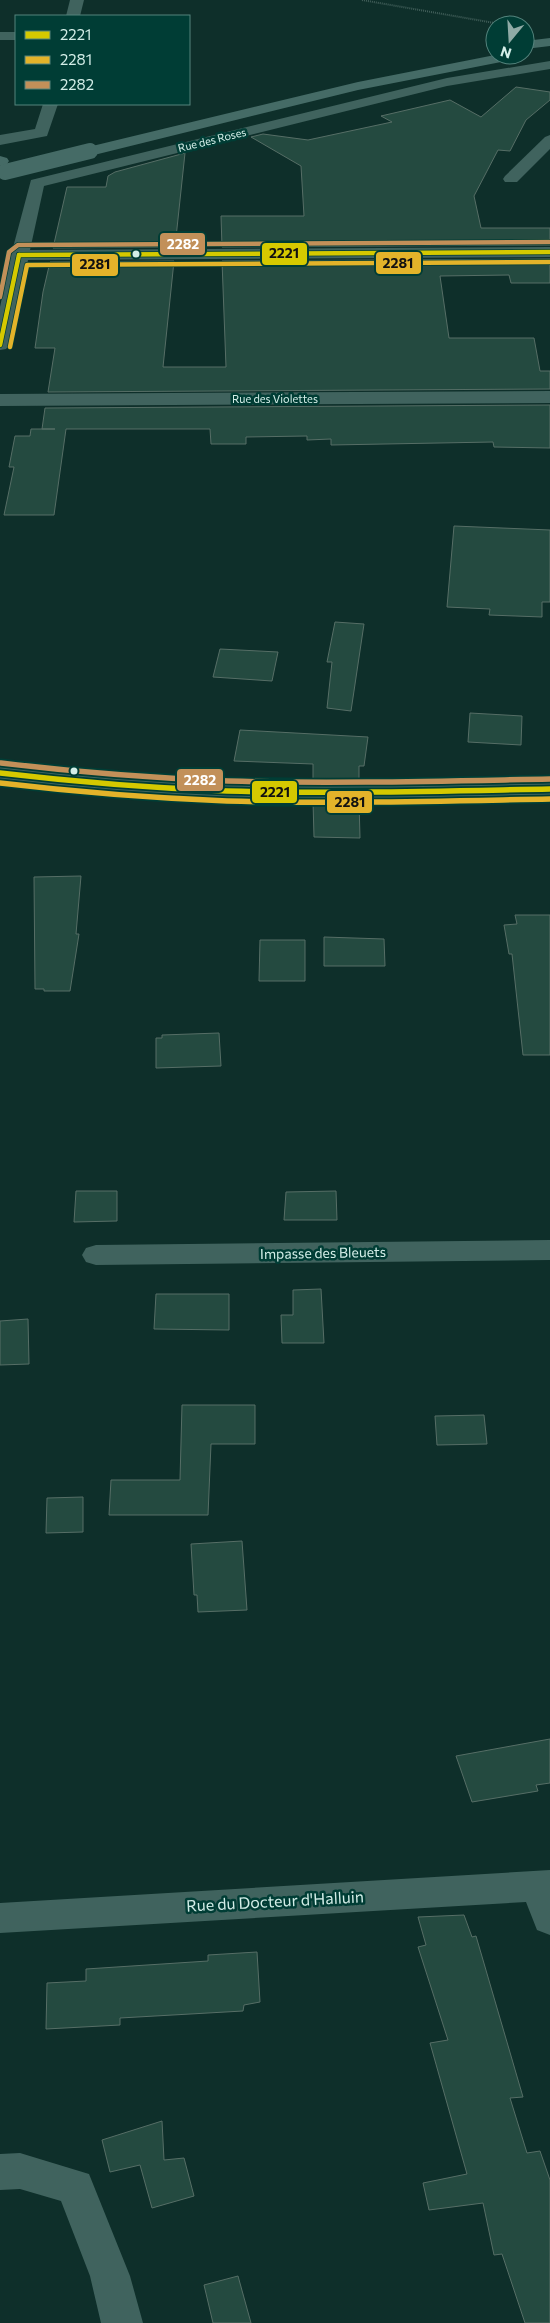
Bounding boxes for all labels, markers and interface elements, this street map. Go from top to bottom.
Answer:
legend [15,15,190,105]
north arrow [485,15,535,65]
text: 2221 [60,25,91,43]
text: N [498,43,513,63]
text: 2281 [60,50,92,68]
text: 2282 [60,75,94,93]
street label: Rue des Roses [176,125,247,154]
line badge: 2282 [159,232,206,256]
text: 2282 [167,235,199,252]
line badge: 2221 [261,242,308,266]
text: 2221 [269,244,299,261]
unlabelled marker [131,249,141,259]
line badge: 2281 [375,251,422,275]
line badge: 2281 [71,253,119,277]
text: 2281 [383,254,413,271]
text: 2281 [80,255,110,272]
street label: Rue des Violettes [232,392,318,405]
unlabelled marker [69,766,79,776]
line badge: 2282 [176,768,224,792]
text: 2282 [184,771,216,788]
line badge: 2221 [251,780,298,804]
text: 2221 [260,783,290,800]
line badge: 2281 [326,790,373,814]
text: 2281 [335,793,365,810]
street label: Impasse des Bleuets [260,1243,386,1262]
street label: Rue du Docteur d'Halluin [186,1886,364,1915]

